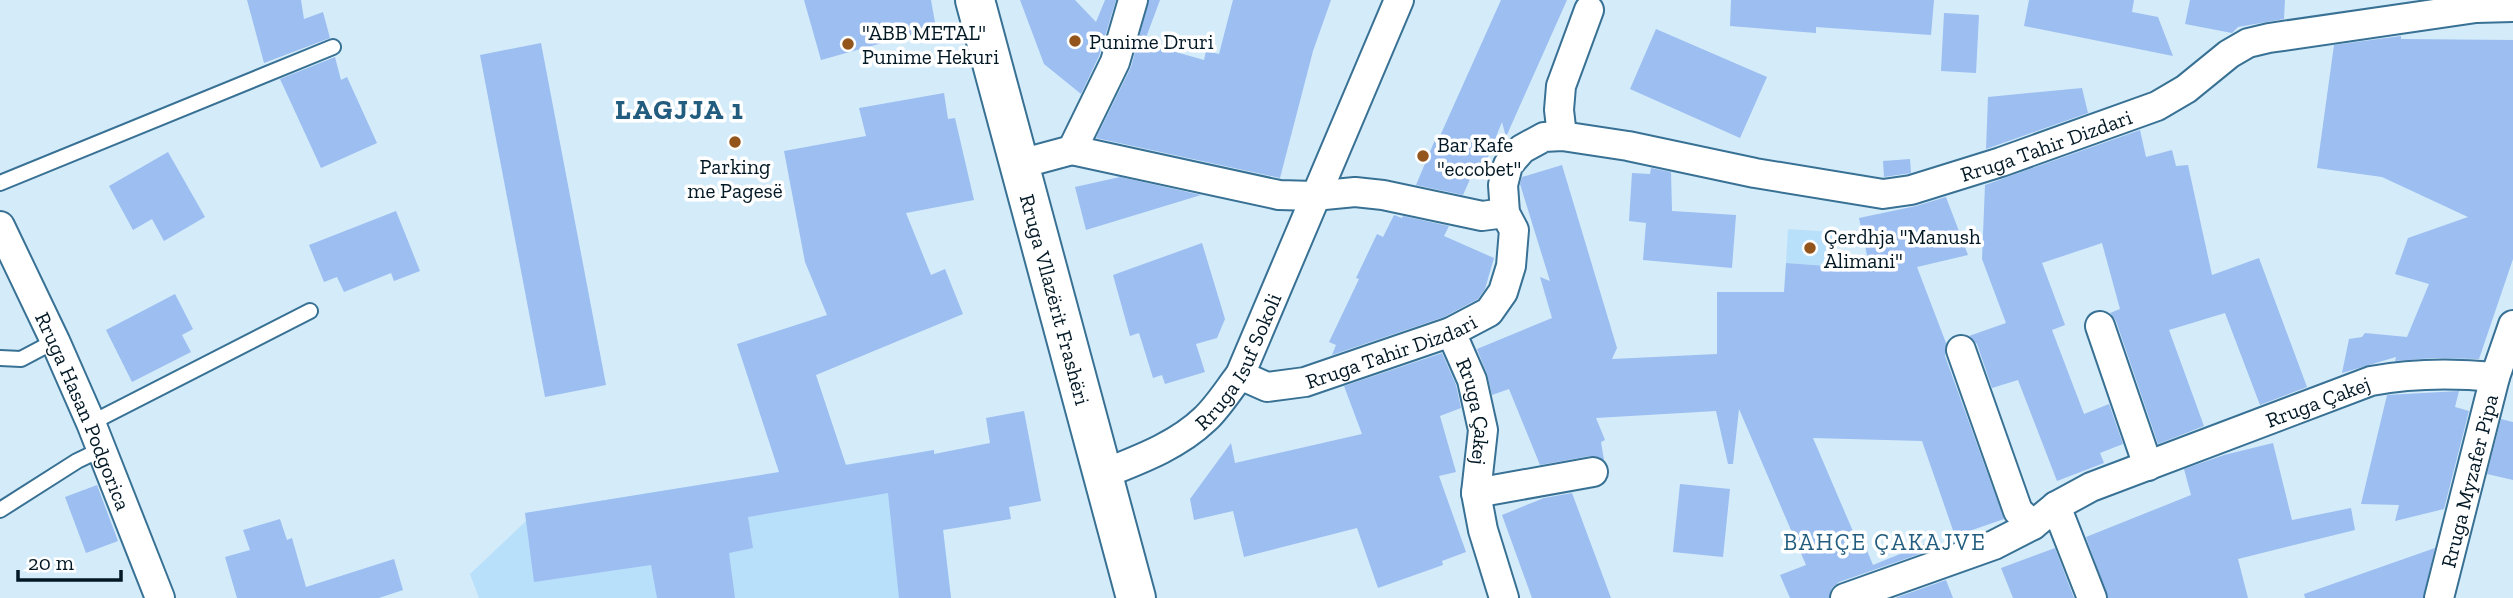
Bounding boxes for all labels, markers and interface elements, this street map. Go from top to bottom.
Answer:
place label: "ABB METAL" Punime Hekuri [862,20,999,69]
place label: Punime Druri [1089,29,1214,54]
marker: Punime Druri [1067,33,1083,49]
marker: "ABB METAL" Punime Hekuri [840,36,856,52]
district label: LAGJJA 1 [615,93,745,126]
street label: Rruga Tahir Dizdari [1957,104,2135,186]
place label: Bar Kafe "eccobet" [1437,132,1521,181]
marker: Parking me Pagesë [727,134,743,150]
marker: Bar Kafe "eccobet" [1415,148,1431,164]
place label: Parking me Pagesë [687,154,783,203]
street label: Rruga Vllazërit Frashëri [1015,191,1096,408]
place label: Çerdhja "Manush Alimani" [1824,224,1981,273]
marker: Çerdhja "Manush Alimani" [1802,240,1818,256]
street label: Rruga Isuf Sokoli [1189,289,1286,435]
street label: Rruga Hasan Podgorica [30,308,137,514]
street label: Rruga Tahir Dizdari [1302,308,1481,393]
street label: Rruga Çakej [1451,354,1496,466]
street label: Rruga Çakej [2262,370,2374,432]
street label: Rruga Myzafer Pipa [2435,391,2503,570]
district label: BAHÇE ÇAKAJVE [1783,528,1987,556]
scale bar [18,538,121,582]
text: 20 m [28,550,74,575]

